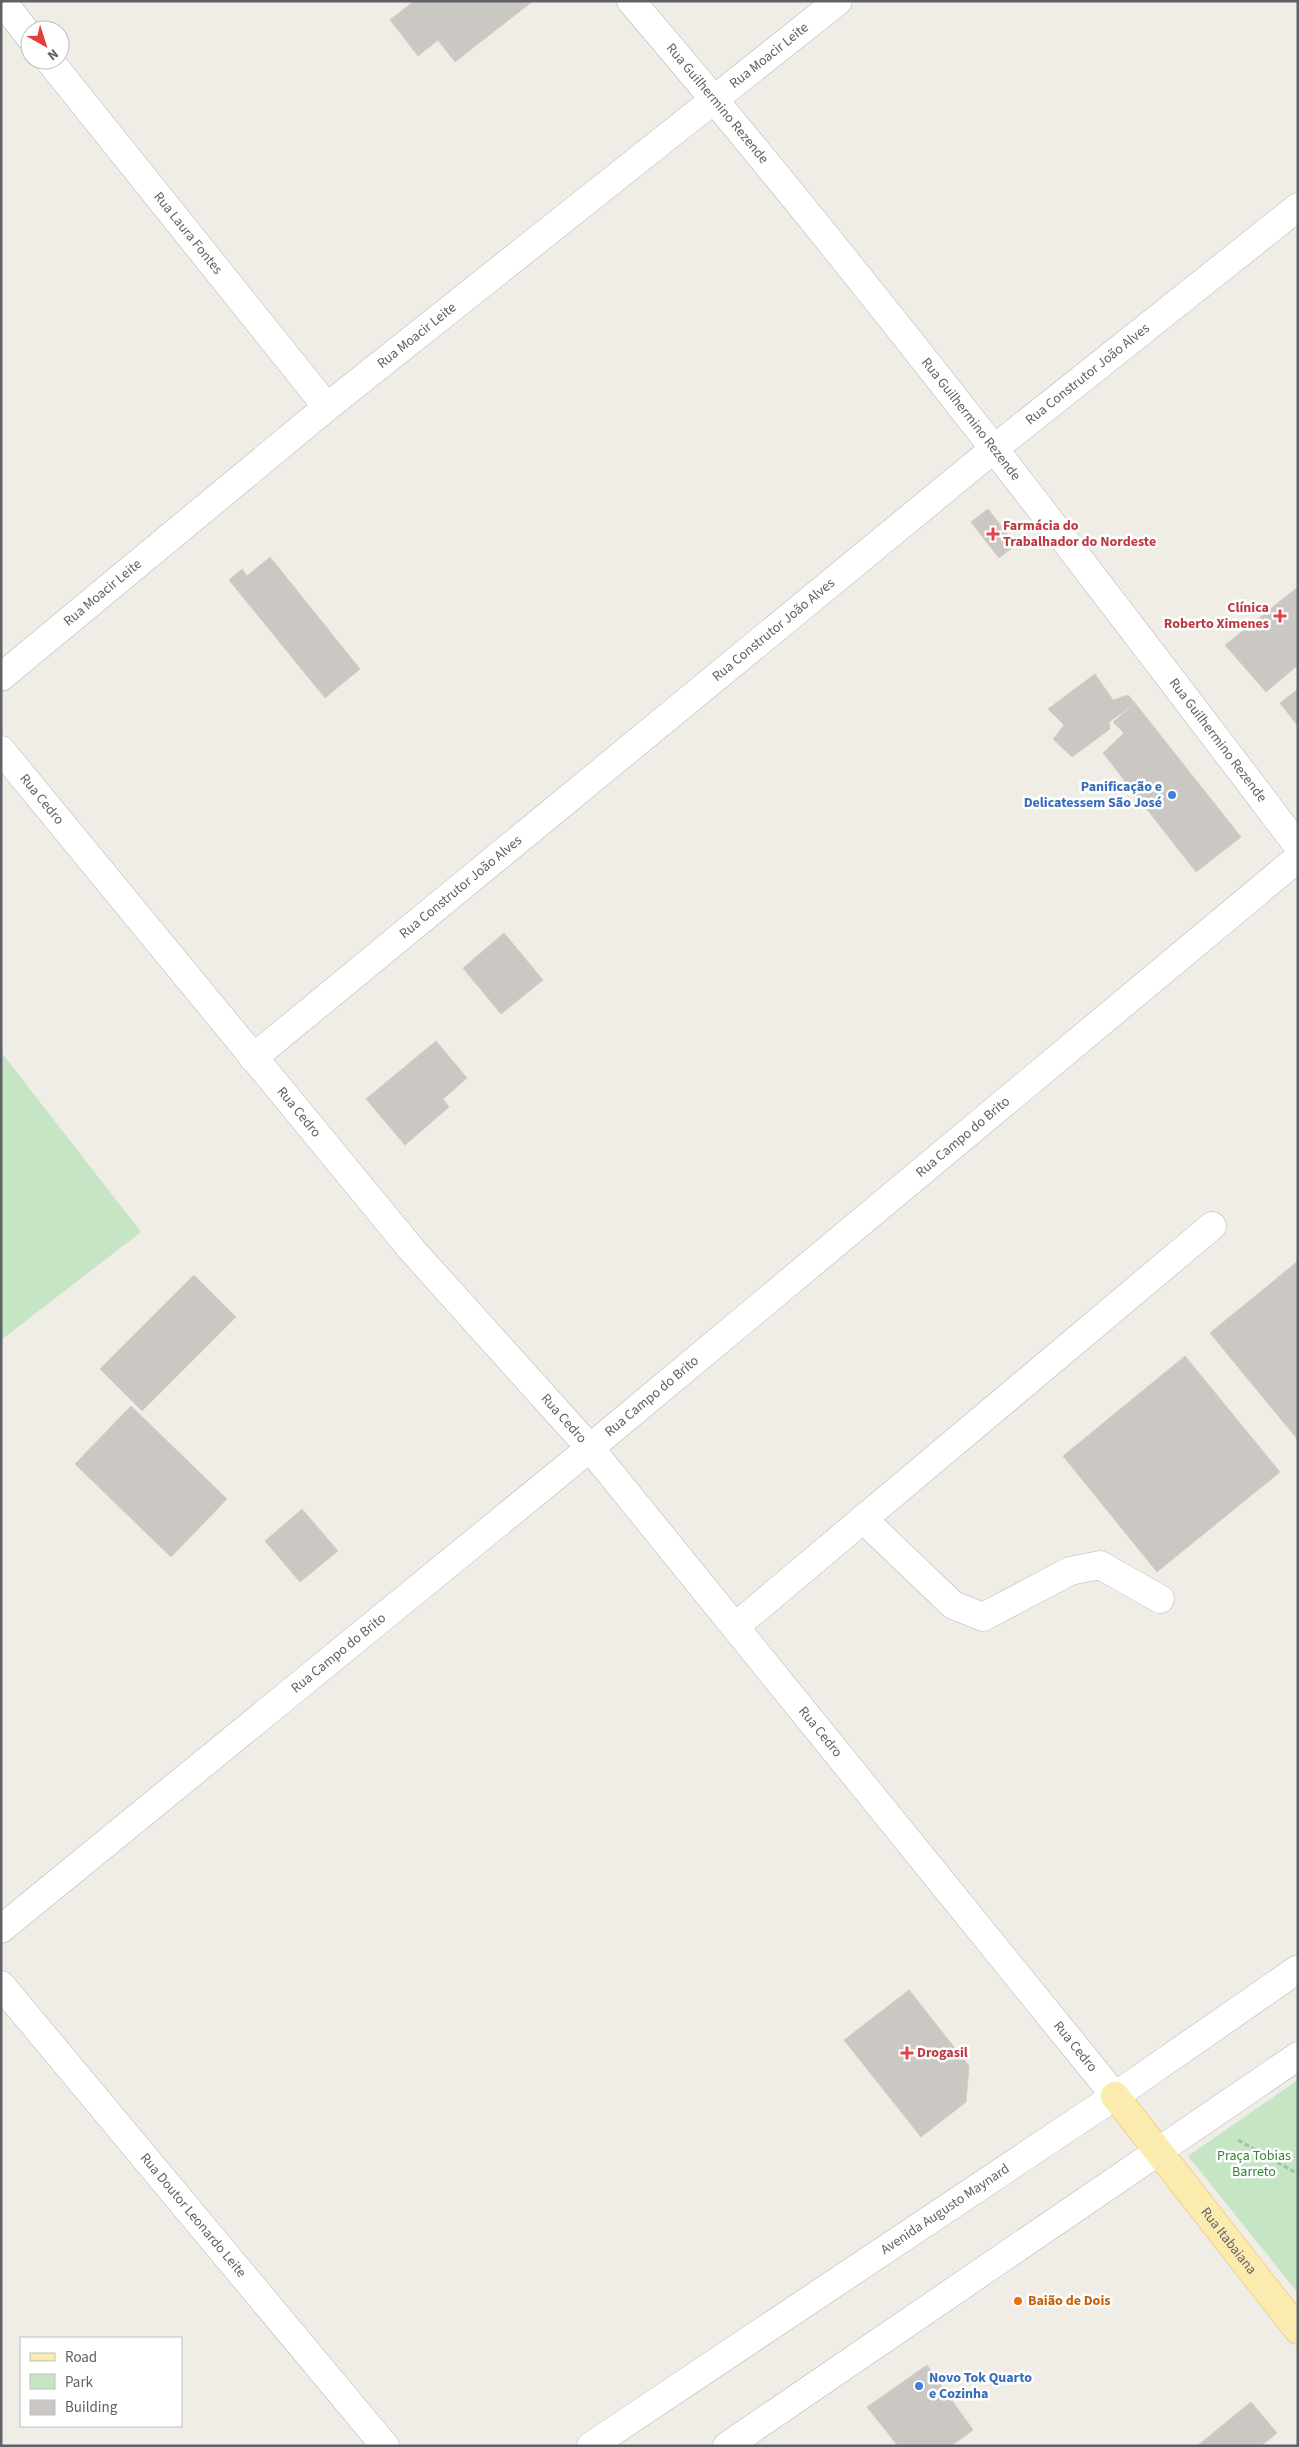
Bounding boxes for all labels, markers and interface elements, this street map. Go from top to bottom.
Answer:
street label: Rua Moacir Leite [725,18,813,93]
north arrow [20,20,70,70]
street label: Rua Guilhermino Rezende [661,39,773,168]
text: N [43,44,62,65]
street label: Rua Laura Fontes [149,188,227,279]
street label: Rua Moacir Leite [373,298,461,373]
street label: Rua Construtor João Alves [1021,319,1154,430]
street label: Rua Guilhermino Rezende [916,354,1025,485]
place label: Farmácia do Trabalhador do Nordeste [1003,516,1156,552]
marker: Farmácia do Trabalhador do Nordeste [987,528,999,540]
street label: Rua Moacir Leite [59,554,146,631]
street label: Rua Construtor João Alves [708,573,839,686]
place label: Clínica Roberto Ximenes [1164,598,1269,634]
marker: Clínica Roberto Ximenes [1273,609,1287,623]
street label: Rua Guilhermino Rezende [1164,674,1272,807]
street label: Rua Cedro [15,770,69,829]
place label: Panificação e Delicatessem São José [1024,777,1162,813]
marker: Panificação e Delicatessem São José [1166,789,1178,801]
street label: Rua Construtor João Alves [395,831,527,944]
street label: Rua Cedro [272,1083,326,1142]
street label: Rua Campo do Brito [912,1092,1014,1182]
street label: Rua Campo do Brito [600,1351,703,1442]
street label: Rua Cedro [536,1389,591,1448]
street label: Rua Campo do Brito [287,1608,390,1698]
street label: Rua Cedro [793,1702,847,1762]
street label: Rua Cedro [1048,2017,1102,2076]
place label: Drogasil [917,2043,968,2063]
marker: Drogasil [901,2047,913,2059]
park label: Praça Tobias Barreto [1217,2146,1291,2182]
street label: Rua Doutor Leonardo Leite [135,2149,251,2282]
street label: Avenida Augusto Maynard [877,2159,1014,2260]
street label: Rua Itabaiana [1196,2203,1261,2279]
place label: Baião de Dois [1028,2291,1110,2311]
marker: Baião de Dois [1012,2295,1024,2307]
legend [20,2337,182,2427]
text: Road [65,2347,97,2368]
place label: Novo Tok Quarto e Cozinha [929,2368,1032,2404]
text: Park [65,2372,94,2393]
marker: Novo Tok Quarto e Cozinha [913,2380,925,2392]
text: Building [65,2397,118,2418]

